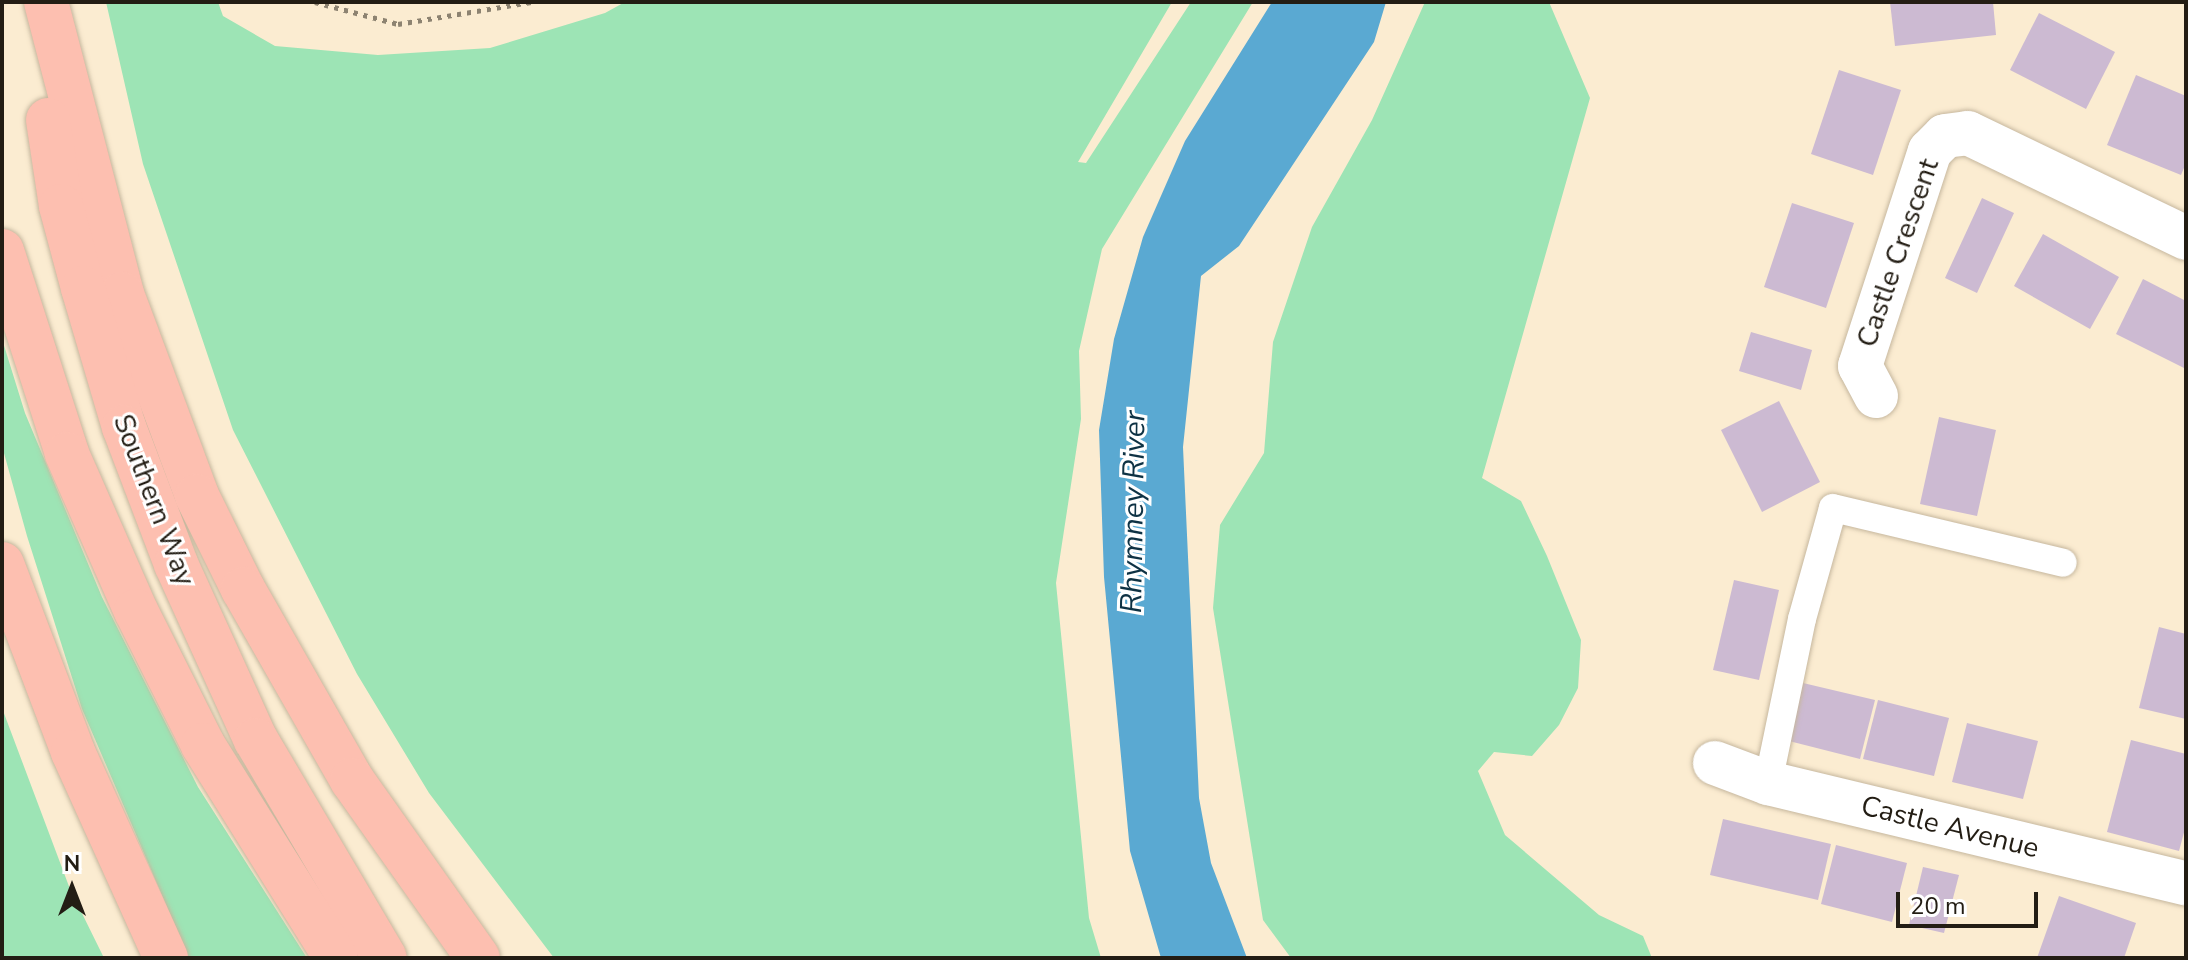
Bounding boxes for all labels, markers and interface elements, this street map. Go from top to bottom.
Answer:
street label: Castle Crescent [1850,154,1946,352]
street label: Southern Way [106,410,202,590]
water label: Rhymney River [1114,410,1154,614]
street label: Castle Avenue [1858,789,2042,865]
north arrow [32,848,112,928]
text: N [64,849,80,879]
scale bar [1900,876,2042,926]
text: 20 m [1910,890,1966,922]

